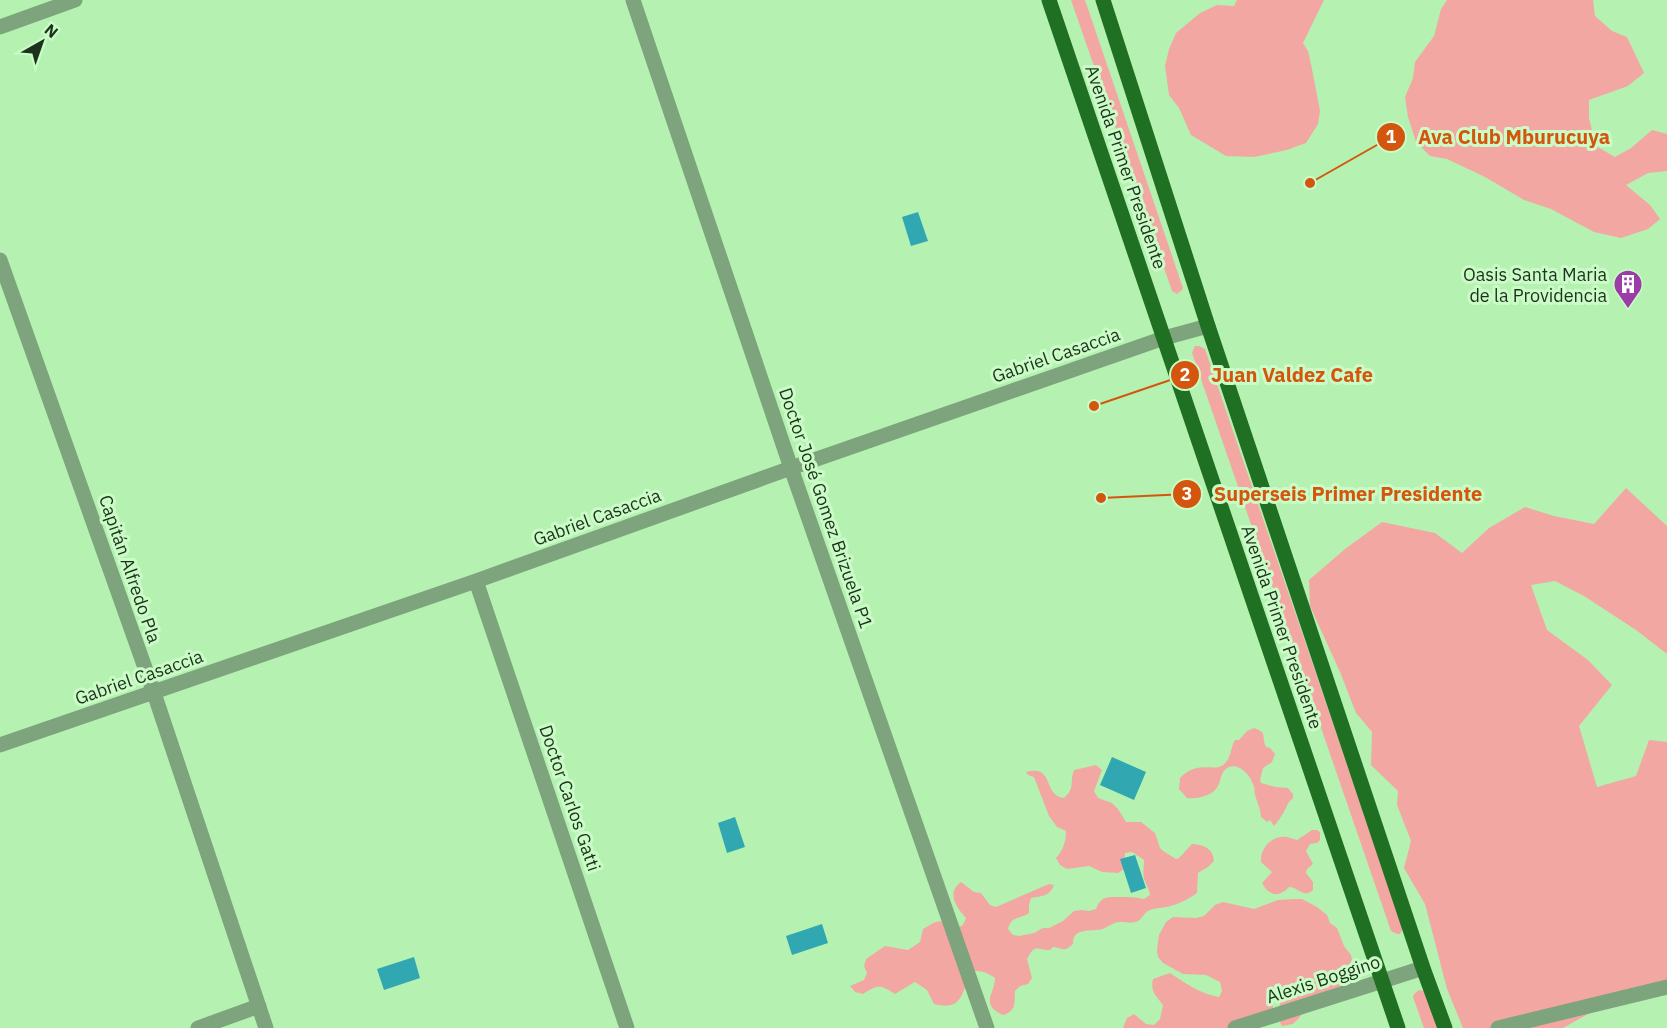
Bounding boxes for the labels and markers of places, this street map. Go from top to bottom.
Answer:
callout: Ava Club Mburucuya [1376,118,1622,156]
place label: Oasis Santa Maria de la Providencia [1463,263,1607,307]
building icon: Oasis Santa Maria de la Providencia [1612,268,1644,310]
callout: Juan Valdez Cafe [1170,356,1385,394]
callout: Superseis Primer Presidente [1172,475,1494,513]

